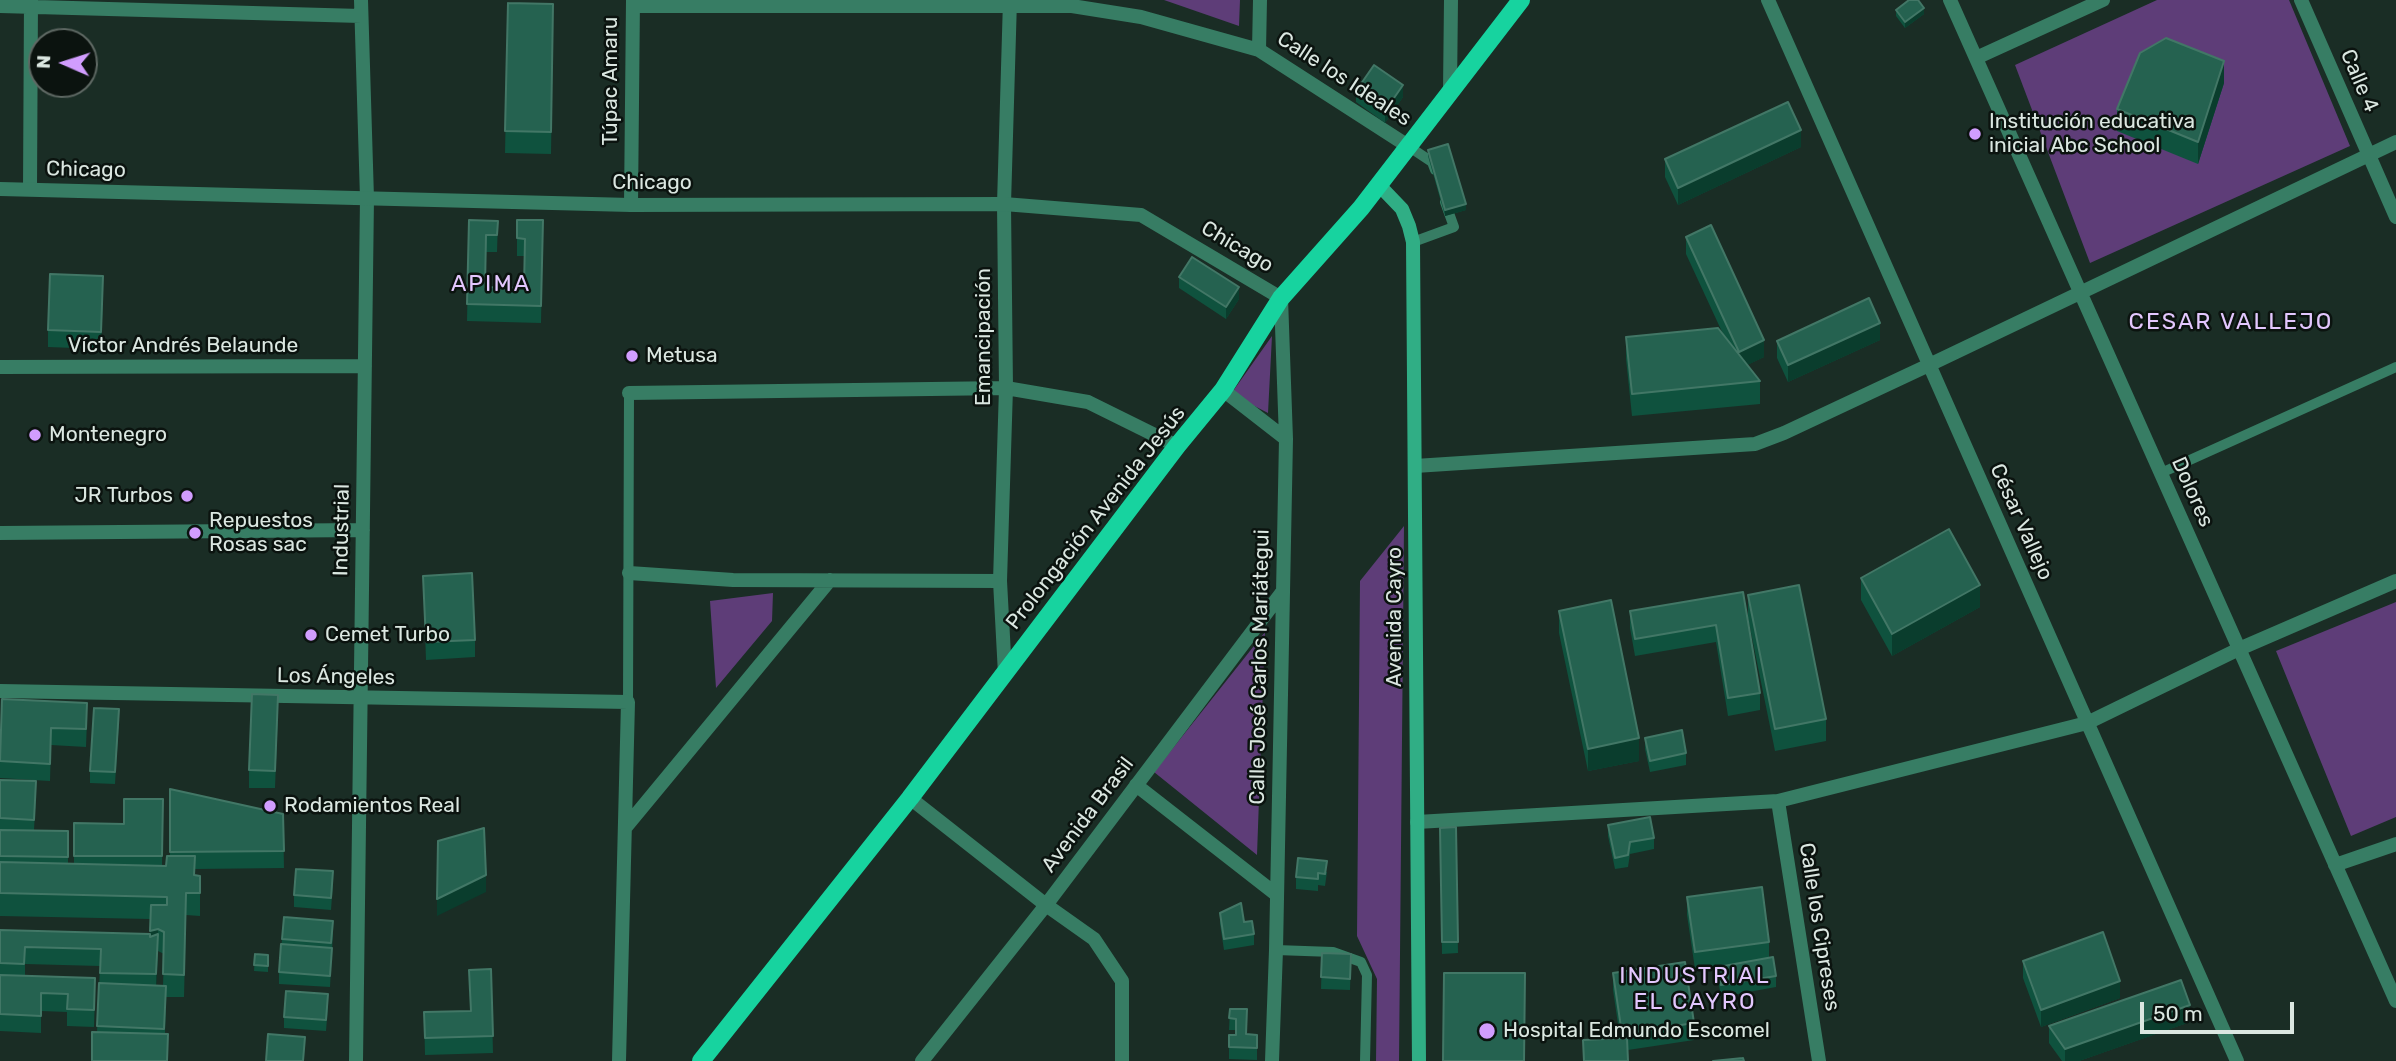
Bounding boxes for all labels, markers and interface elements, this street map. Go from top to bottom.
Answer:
street label: Túpac Amaru [598,17,624,145]
street label: Calle los Ideales [1272,26,1416,132]
north arrow [28,28,98,98]
street label: Calle 4 [2335,46,2383,116]
text: N [32,55,55,69]
place label: Institución educativa inicial Abc School [1989,109,2195,159]
marker: Institución educativa inicial Abc School [1967,126,1983,142]
street label: Chicago [46,157,126,183]
street label: Chicago [612,170,692,196]
street label: Chicago [1196,216,1278,278]
street label: Emancipación [971,268,997,406]
district label: APIMA [452,270,530,298]
district label: CESAR VALLEJO [2130,308,2332,336]
street label: Víctor Andrés Belaunde [68,333,298,359]
place label: Metusa [646,343,718,369]
marker: Metusa [624,348,640,364]
street label: Prolongación Avenida Jesús [1001,401,1191,635]
place label: Montenegro [49,422,167,448]
marker: Montenegro [27,427,43,443]
street label: Dolores [2165,453,2219,531]
street label: César Vallejo [1984,460,2058,584]
place label: JR Turbos [74,483,173,509]
street label: Industrial [329,484,355,576]
marker: JR Turbos [179,488,195,504]
place label: Repuestos Rosas sac [209,508,313,558]
marker: Repuestos Rosas sac [187,525,203,541]
street label: Calle José Carlos Mariátegui [1245,529,1275,805]
street label: Avenida Cayro [1382,547,1408,687]
place label: Cemet Turbo [325,622,450,648]
marker: Cemet Turbo [303,627,319,643]
street label: Los Ángeles [277,663,395,691]
street label: Avenida Brasil [1036,752,1140,878]
place label: Rodamientos Real [284,793,460,819]
marker: Rodamientos Real [262,798,278,814]
street label: Calle los Cipreses [1793,841,1845,1013]
district label: INDUSTRIAL EL CAYRO [1621,962,1769,1016]
scale bar [2144,988,2298,1032]
text: 50 m [2153,1001,2203,1026]
place label: Hospital Edmundo Escomel [1503,1018,1770,1044]
marker: Hospital Edmundo Escomel [1477,1021,1497,1041]

